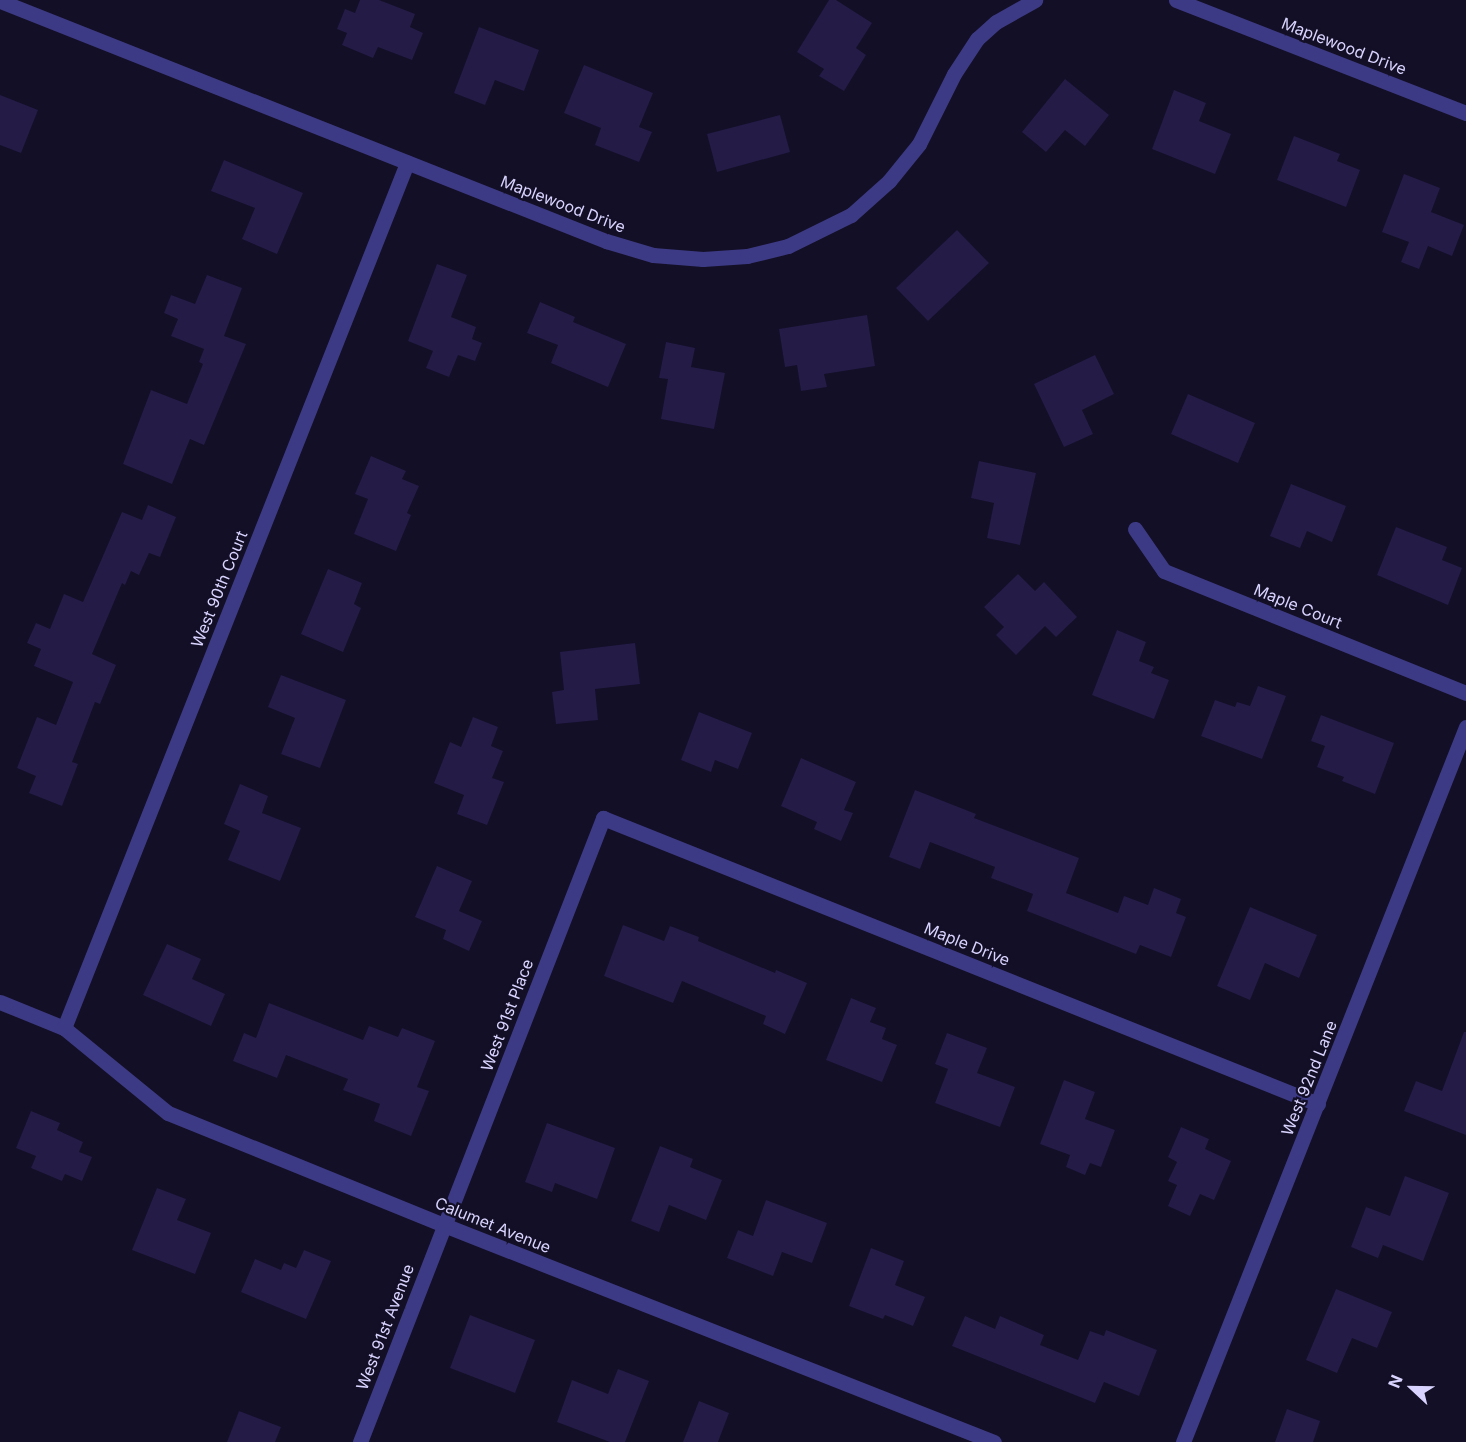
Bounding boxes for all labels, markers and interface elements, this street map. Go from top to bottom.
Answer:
street label: Maplewood Drive [1279,13,1409,79]
street label: Maplewood Drive [498,171,628,237]
street label: West 90th Court [187,528,251,650]
street label: Maple Court [1251,580,1345,632]
street label: Maple Drive [921,918,1013,970]
street label: West 91st Place [477,956,537,1074]
street label: West 92nd Lane [1277,1018,1341,1138]
street label: Calumet Avenue [432,1193,554,1257]
street label: West 91st Avenue [352,1261,418,1393]
north arrow [1382,1358,1442,1418]
text: N [1384,1372,1407,1391]

